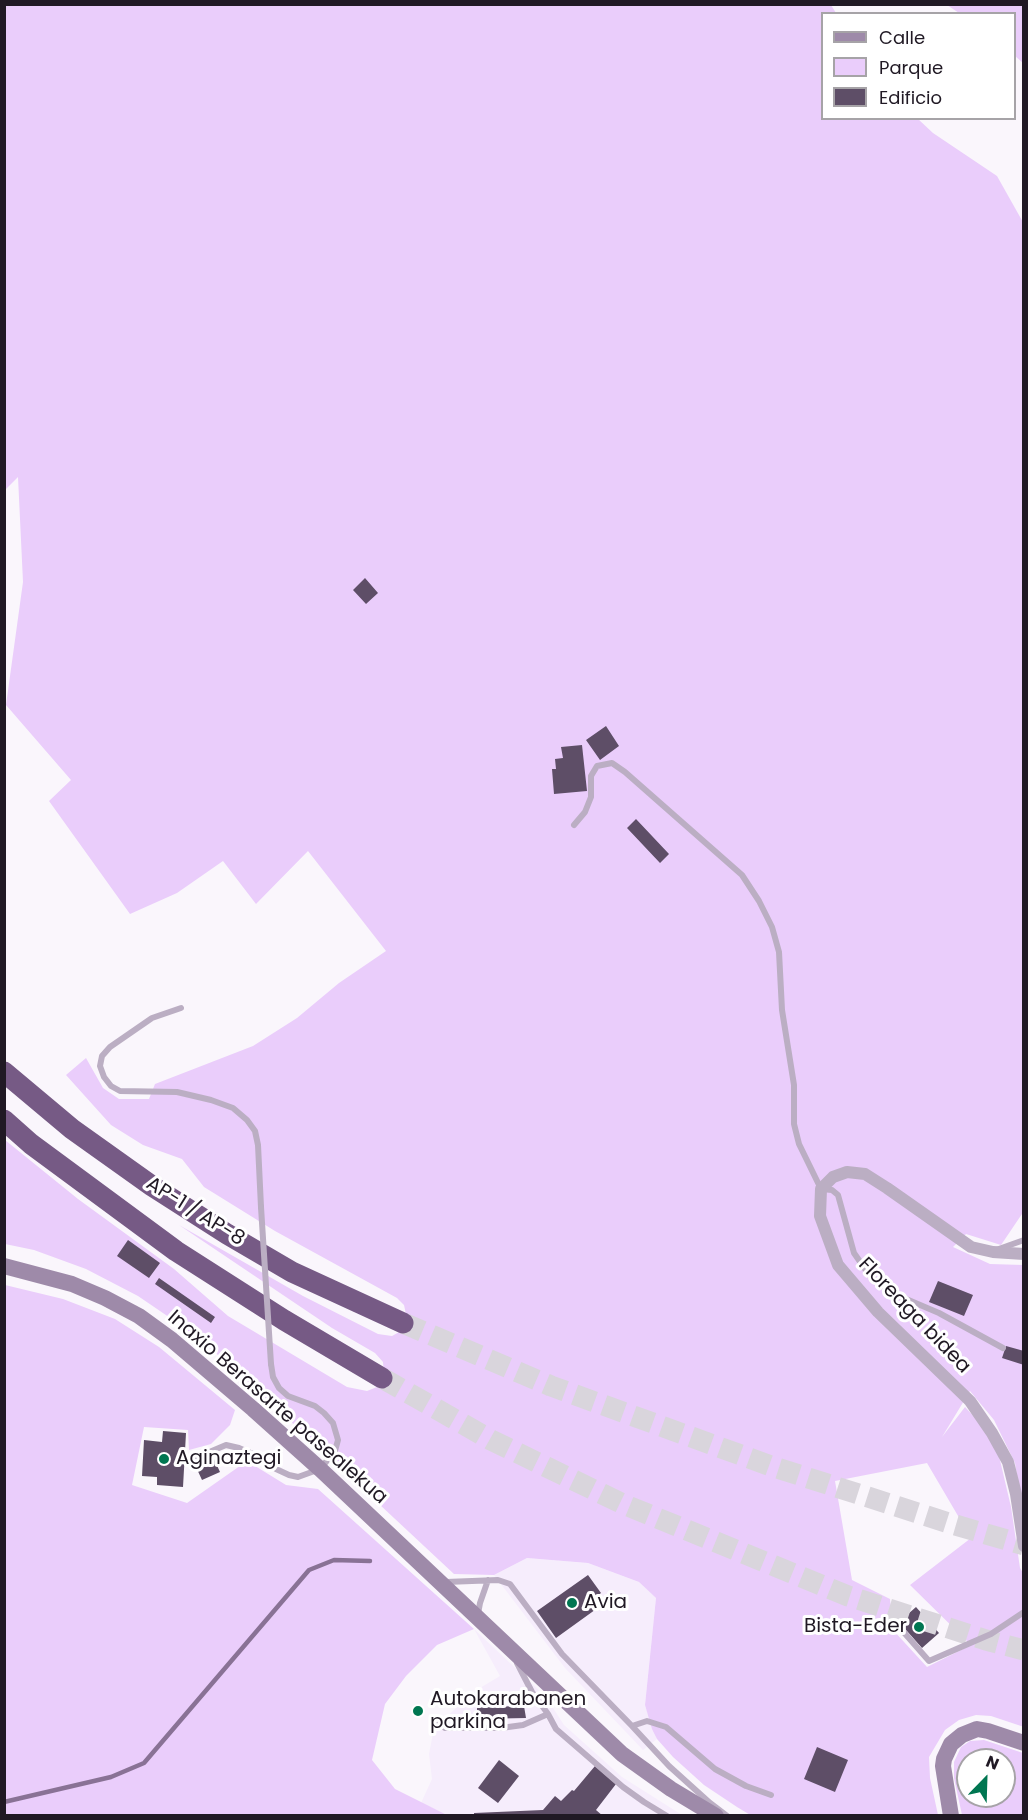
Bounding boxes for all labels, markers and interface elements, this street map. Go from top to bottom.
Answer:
legend [821,12,1016,120]
text: Calle [879,25,925,50]
text: Parque [879,55,943,80]
text: Edificio [879,85,942,110]
street label: AP-1 / AP-8 [141,1172,249,1252]
street label: Floreaga bidea [853,1253,975,1379]
street label: Inaxio Berasarte pasealekua [162,1306,392,1510]
place label: Aginaztegi [176,1447,281,1471]
marker: Aginaztegi [157,1452,171,1466]
place label: Avia [584,1591,627,1615]
marker: Avia [565,1596,579,1610]
place label: Bista-Eder [804,1615,907,1639]
marker: Bista-Eder [912,1620,926,1634]
place label: Autokarabanen parkina [430,1688,586,1735]
marker: Autokarabanen parkina [411,1704,425,1718]
north arrow [956,1748,1016,1808]
text: N [982,1750,1002,1776]

